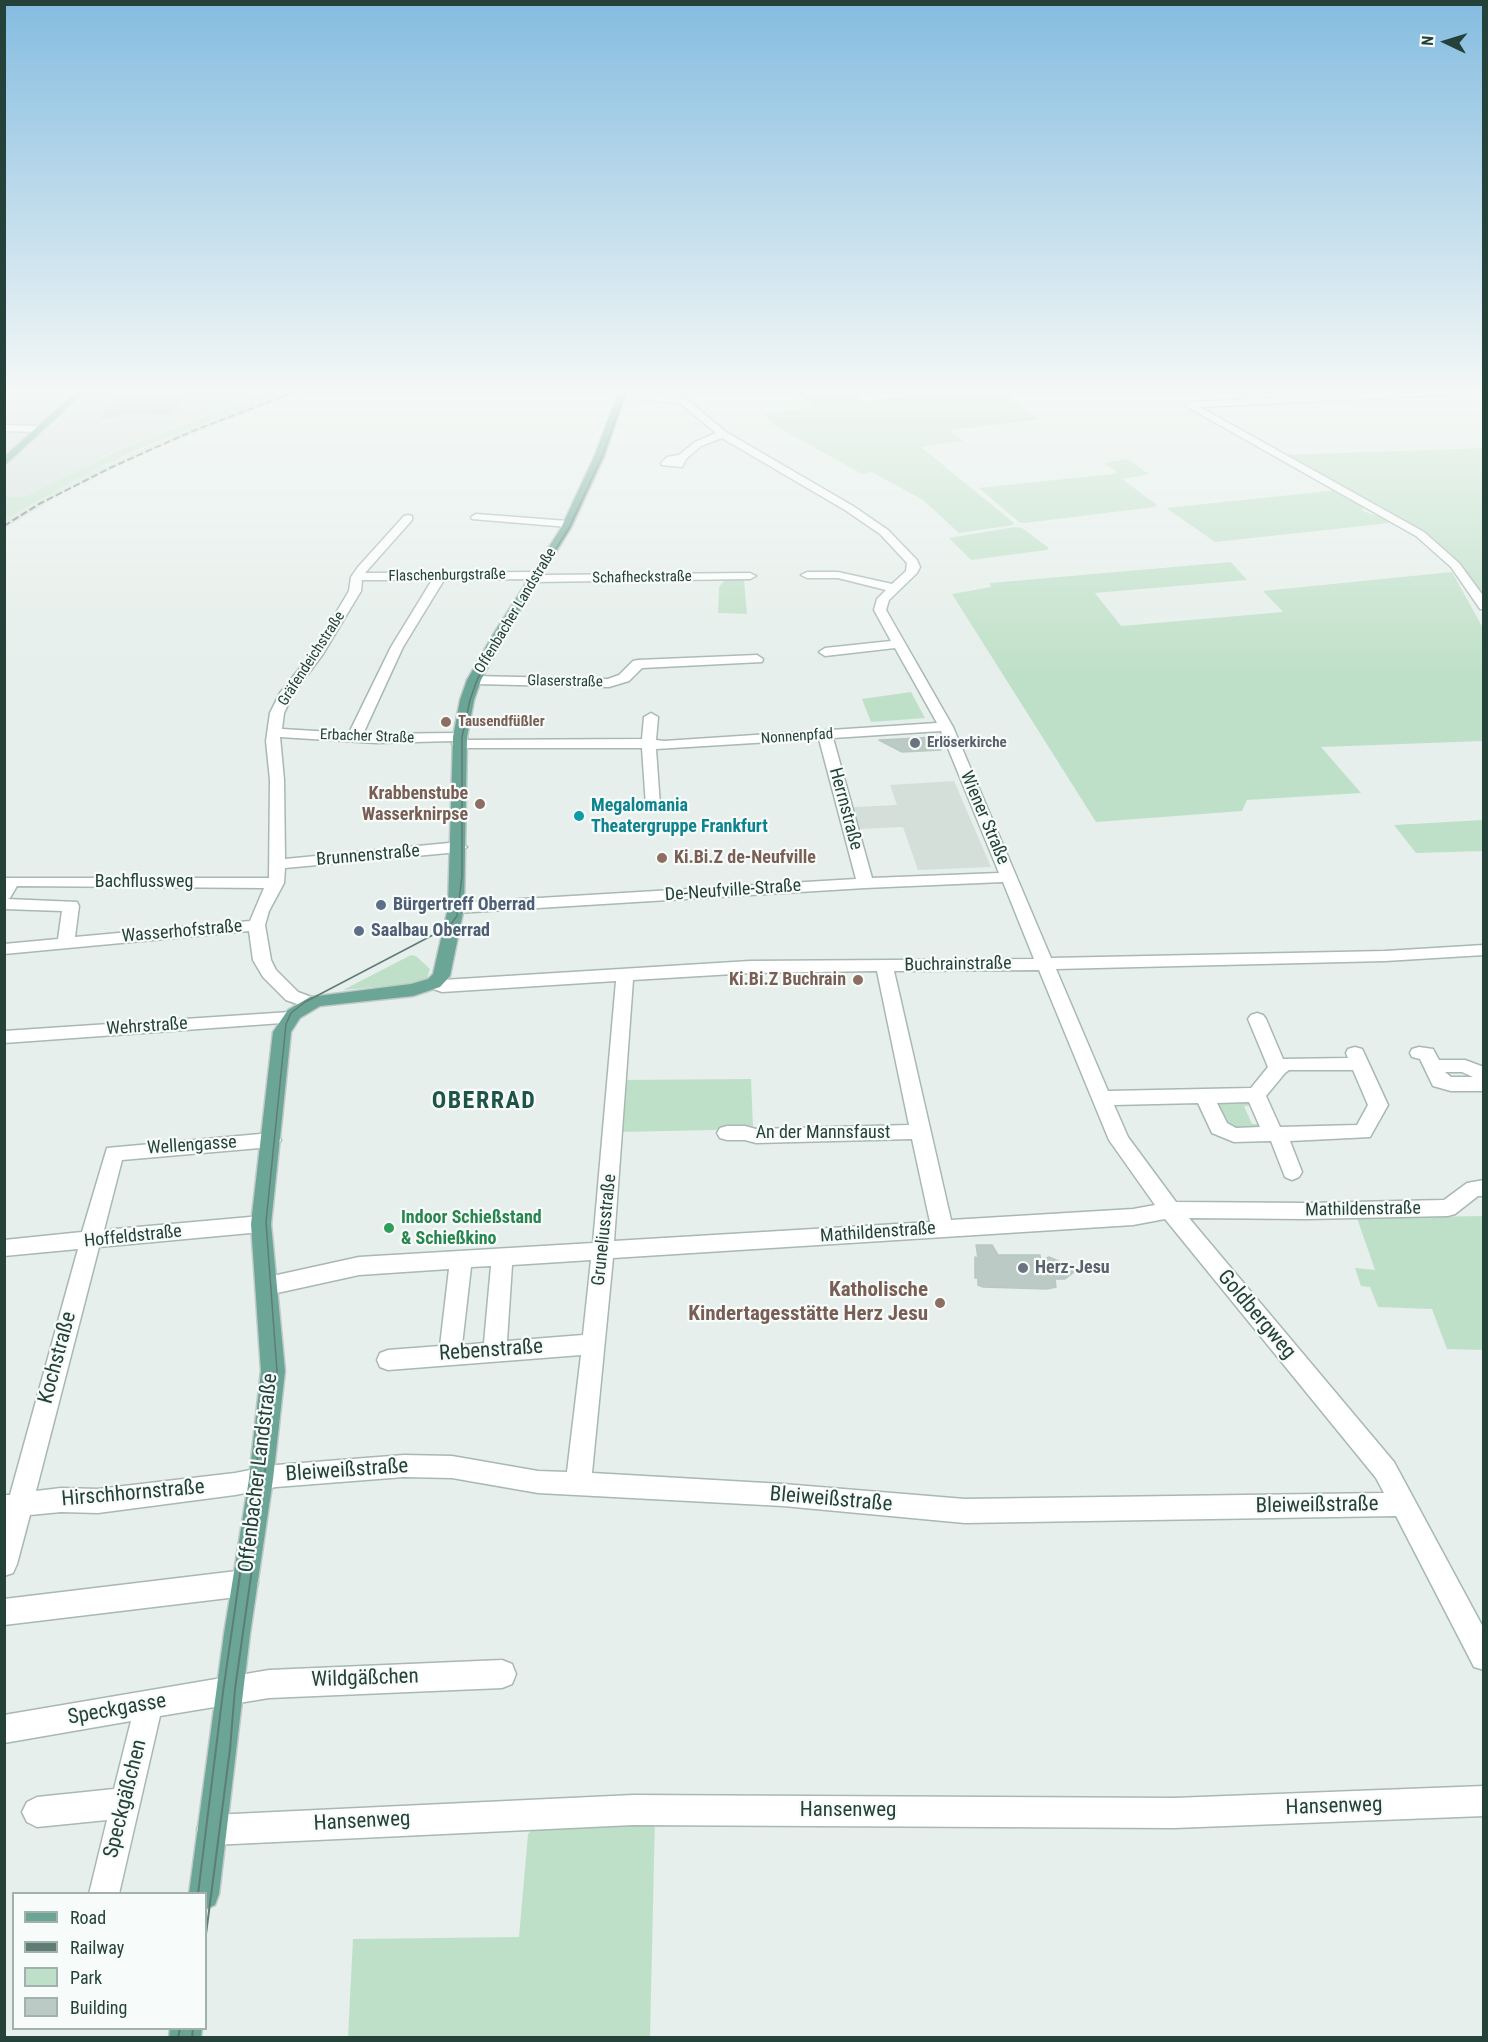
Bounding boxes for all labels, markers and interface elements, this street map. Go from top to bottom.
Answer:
north arrow [1416,12,1476,72]
text: N [1418,35,1437,46]
street label: Offenbacher Landstraße [471,545,561,677]
street label: Flaschenburgstraße [388,566,506,586]
street label: Schafheckstraße [592,568,692,588]
street label: Gräfendeichstraße [275,608,349,710]
street label: Glaserstraße [527,672,603,692]
place label: Tausendfüßler [458,713,545,731]
marker: Tausendfüßler [439,715,453,729]
street label: Nonnenpfad [760,725,834,749]
street label: Erbacher Straße [320,726,414,748]
place label: Erlöserkirche [927,734,1007,752]
marker: Erlöserkirche [908,736,922,750]
street label: Herrnstraße [824,765,866,853]
street label: Wiener Straße [955,768,1013,868]
place label: Krabbenstube Wasserknirpse [362,783,468,826]
place label: Megalomania Theatergruppe Frankfurt [591,795,768,838]
marker: Krabbenstube Wasserknirpse [473,797,487,811]
marker: Megalomania Theatergruppe Frankfurt [572,809,586,823]
street label: Brunnenstraße [315,841,421,871]
place label: Ki.Bi.Z de-Neufville [674,847,816,869]
marker: Ki.Bi.Z de-Neufville [655,851,669,865]
street label: Bachflussweg [95,871,193,893]
street label: De-Neufville-Straße [664,875,802,907]
place label: Bürgertreff Oberrad [393,894,535,916]
marker: Bürgertreff Oberrad [374,898,388,912]
street label: Wasserhofstraße [121,916,243,948]
place label: Saalbau Oberrad [371,920,490,942]
marker: Saalbau Oberrad [352,924,366,938]
street label: Buchrainstraße [904,953,1012,977]
place label: Ki.Bi.Z Buchrain [729,969,846,991]
marker: Ki.Bi.Z Buchrain [851,973,865,987]
street label: Wehrstraße [106,1013,188,1041]
district label: OBERRAD [432,1088,536,1116]
street label: An der Mannsfaust [756,1122,890,1144]
street label: Wellengasse [147,1132,237,1160]
street label: Gruneliusstraße [588,1173,622,1287]
street label: Mathildenstraße [1305,1198,1421,1222]
place label: Indoor Schießstand & Schießkino [401,1207,542,1250]
street label: Mathildenstraße [820,1218,936,1248]
street label: Hoffeldstraße [83,1221,183,1253]
marker: Indoor Schießstand & Schießkino [382,1221,396,1235]
place label: Herz-Jesu [1035,1257,1110,1279]
marker: Herz-Jesu [1016,1261,1030,1275]
street label: Goldbergweg [1211,1265,1301,1365]
place label: Katholische Kindertagesstätte Herz Jesu [688,1278,928,1328]
marker: Katholische Kindertagesstätte Herz Jesu [933,1296,947,1310]
street label: Kochstraße [34,1309,82,1407]
street label: Rebenstraße [438,1335,544,1367]
street label: Offenbacher Landstraße [234,1372,284,1574]
street label: Bleiweißstraße [285,1454,409,1488]
street label: Hirschhornstraße [60,1475,206,1513]
street label: Bleiweißstraße [769,1482,893,1518]
street label: Bleiweißstraße [1255,1492,1379,1520]
street label: Wildgäßchen [311,1665,419,1693]
street label: Speckgasse [66,1689,168,1731]
street label: Speckgäßchen [99,1737,153,1861]
street label: Hansenweg [1285,1793,1383,1821]
street label: Hansenweg [800,1798,896,1824]
street label: Hansenweg [313,1807,411,1837]
legend [12,1892,207,2030]
text: Road [70,1907,106,1928]
text: Railway [70,1937,124,1958]
text: Park [70,1967,102,1988]
text: Building [70,1997,127,2018]

